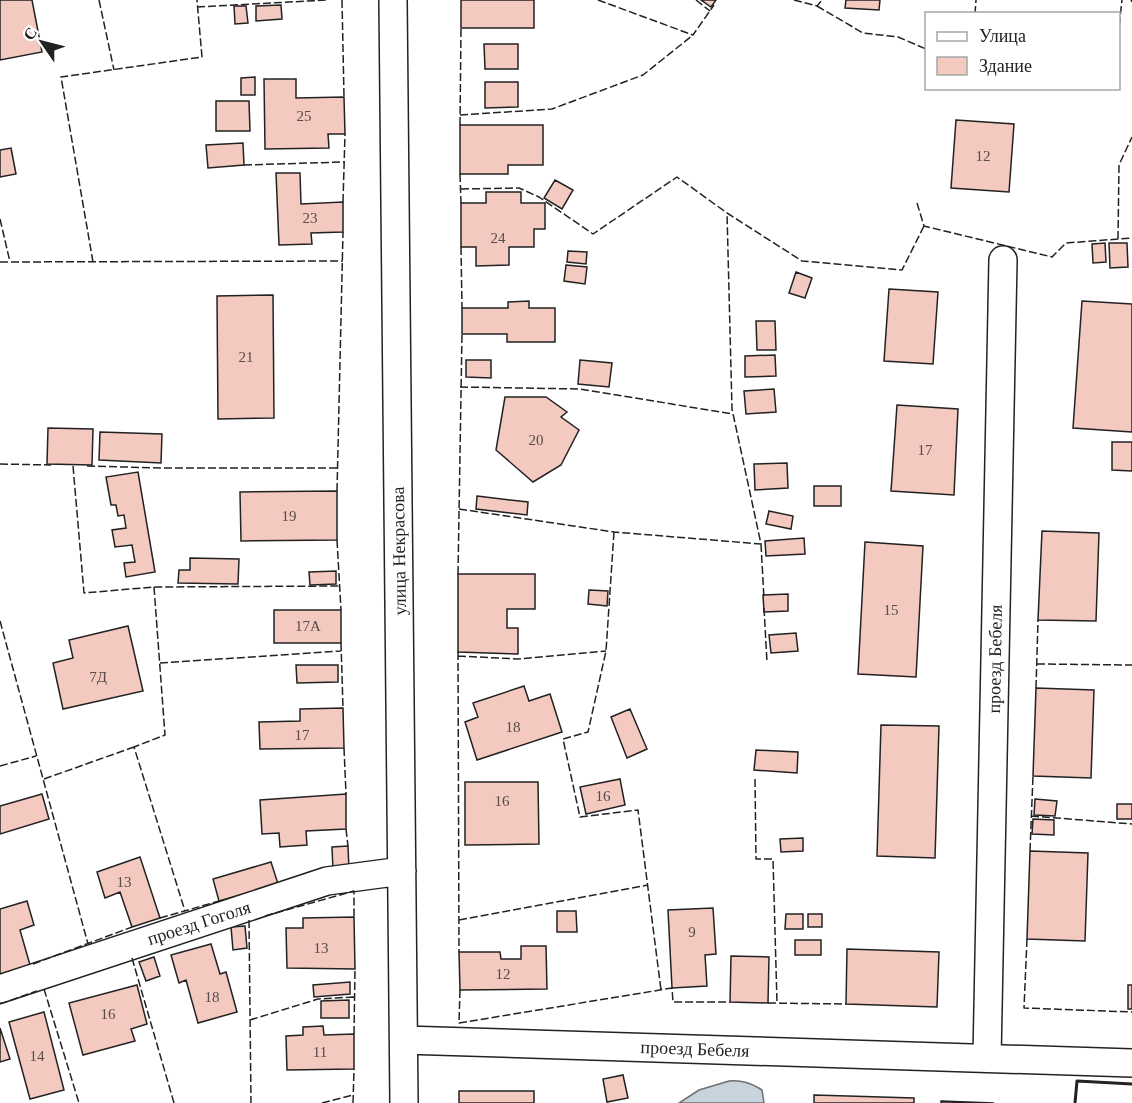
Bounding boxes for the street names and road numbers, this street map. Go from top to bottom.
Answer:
street label: улица Некрасова [388,486,410,616]
street label: проезд Бебеля [984,604,1006,714]
street label: проезд Гоголя [145,897,253,949]
street label: проезд Бебеля [640,1037,750,1061]

